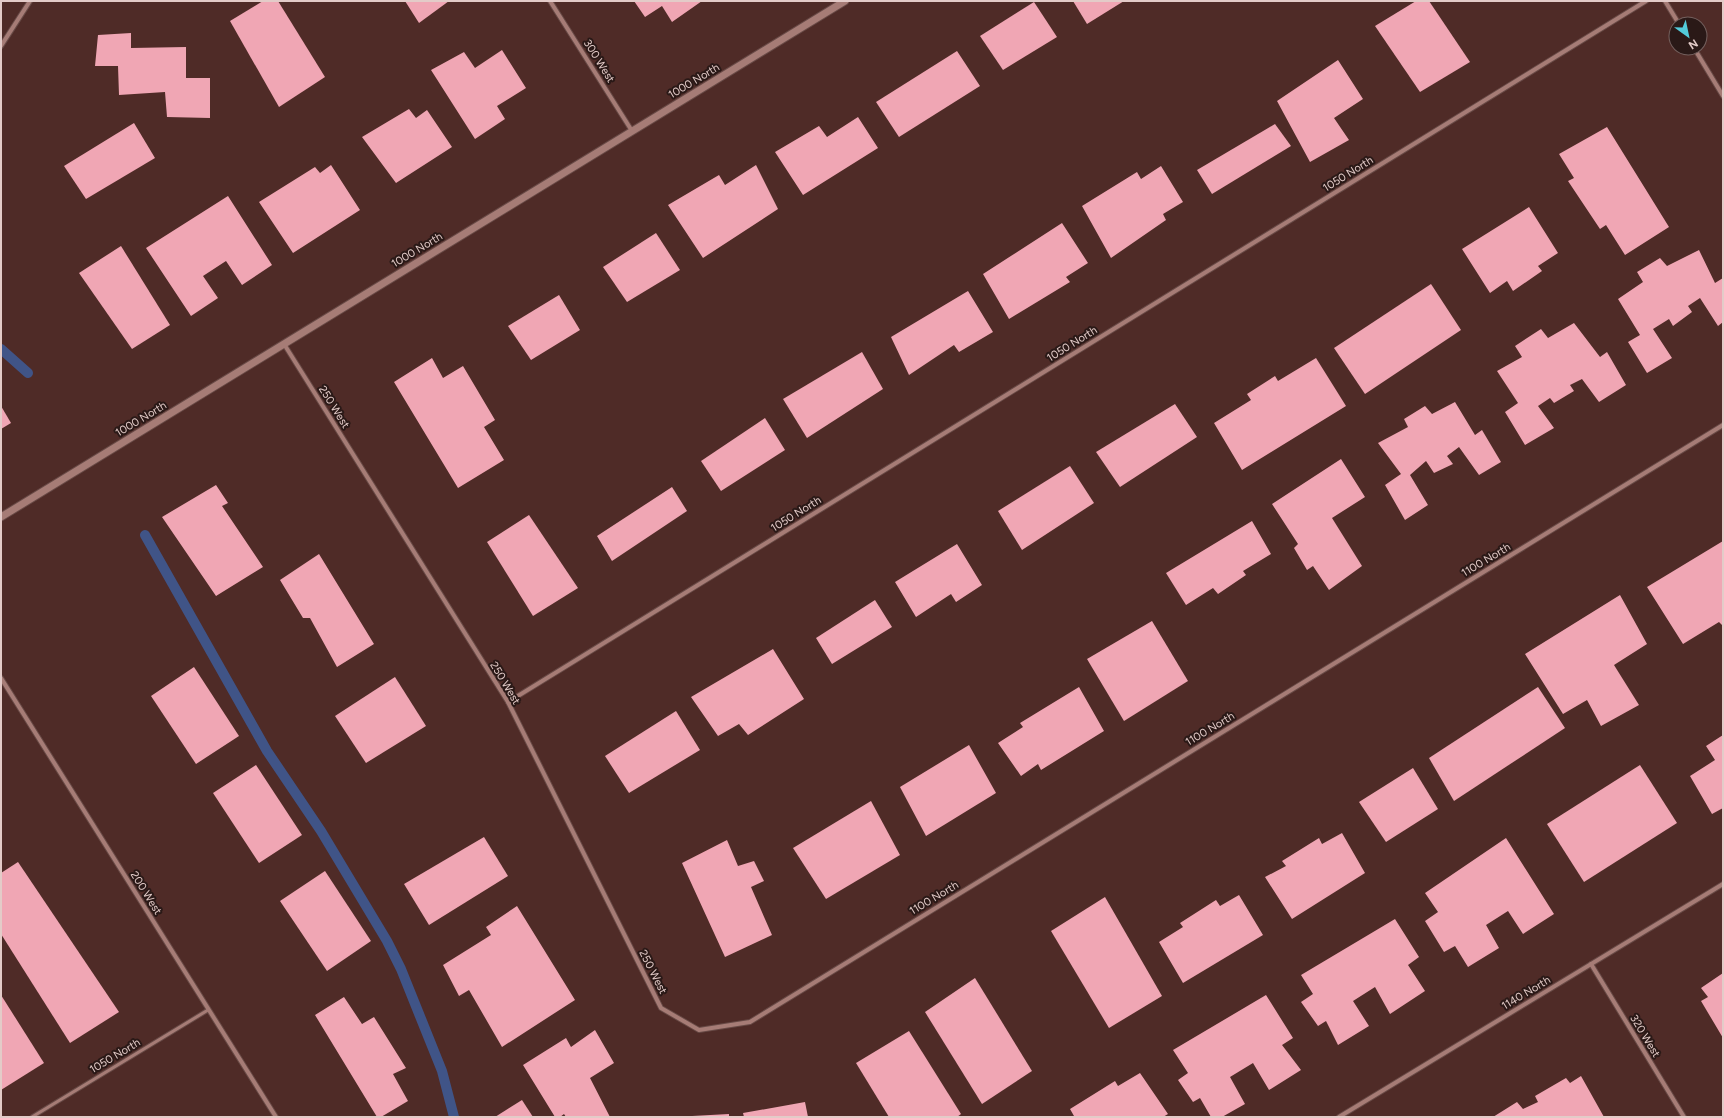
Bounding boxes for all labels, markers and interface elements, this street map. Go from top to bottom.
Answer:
north arrow [1668,16,1708,56]
text: N [1686,36,1700,52]
street label: 300 West [581,37,617,85]
street label: 1000 North [666,61,722,101]
street label: 1050 North [1321,153,1375,195]
street label: 1000 North [389,230,445,270]
street label: 1050 North [1045,323,1099,365]
street label: 250 West [316,383,352,431]
street label: 1000 North [113,399,169,439]
street label: 1050 North [769,493,823,535]
street label: 1100 North [1459,540,1513,580]
street label: 250 West [487,659,523,707]
street label: 1100 North [1183,709,1237,749]
street label: 200 West [128,869,164,917]
street label: 1100 North [907,878,961,918]
street label: 250 West [636,948,670,996]
street label: 1140 North [1499,973,1553,1013]
street label: 320 West [1627,1012,1663,1060]
street label: 1050 North [87,1036,143,1076]

